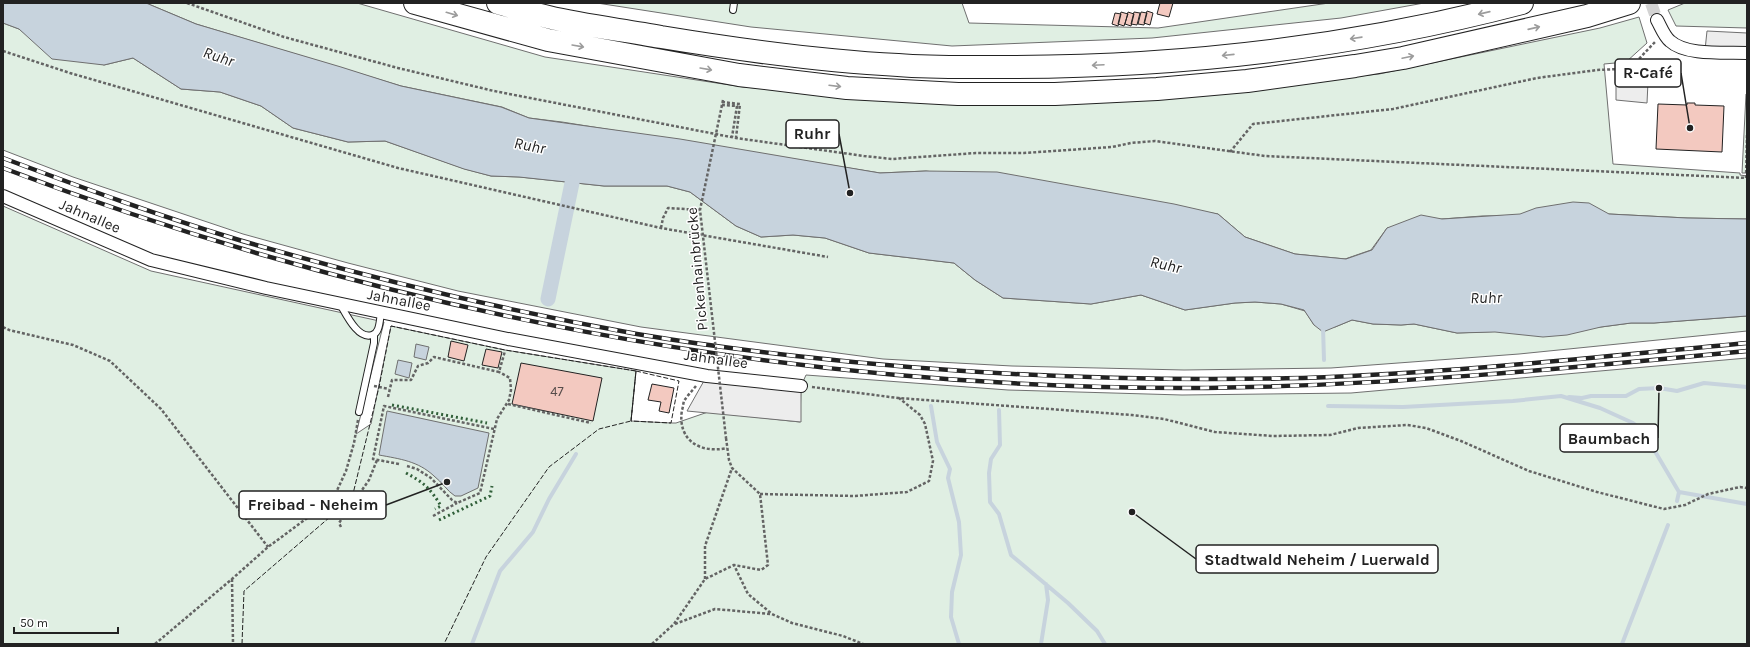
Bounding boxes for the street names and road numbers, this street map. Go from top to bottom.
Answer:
street label: Jahnallee [57,195,123,237]
street label: Pickenhainbrücke [683,207,711,331]
street label: Jahnallee [366,285,432,315]
street label: Jahnallee [683,346,749,372]

